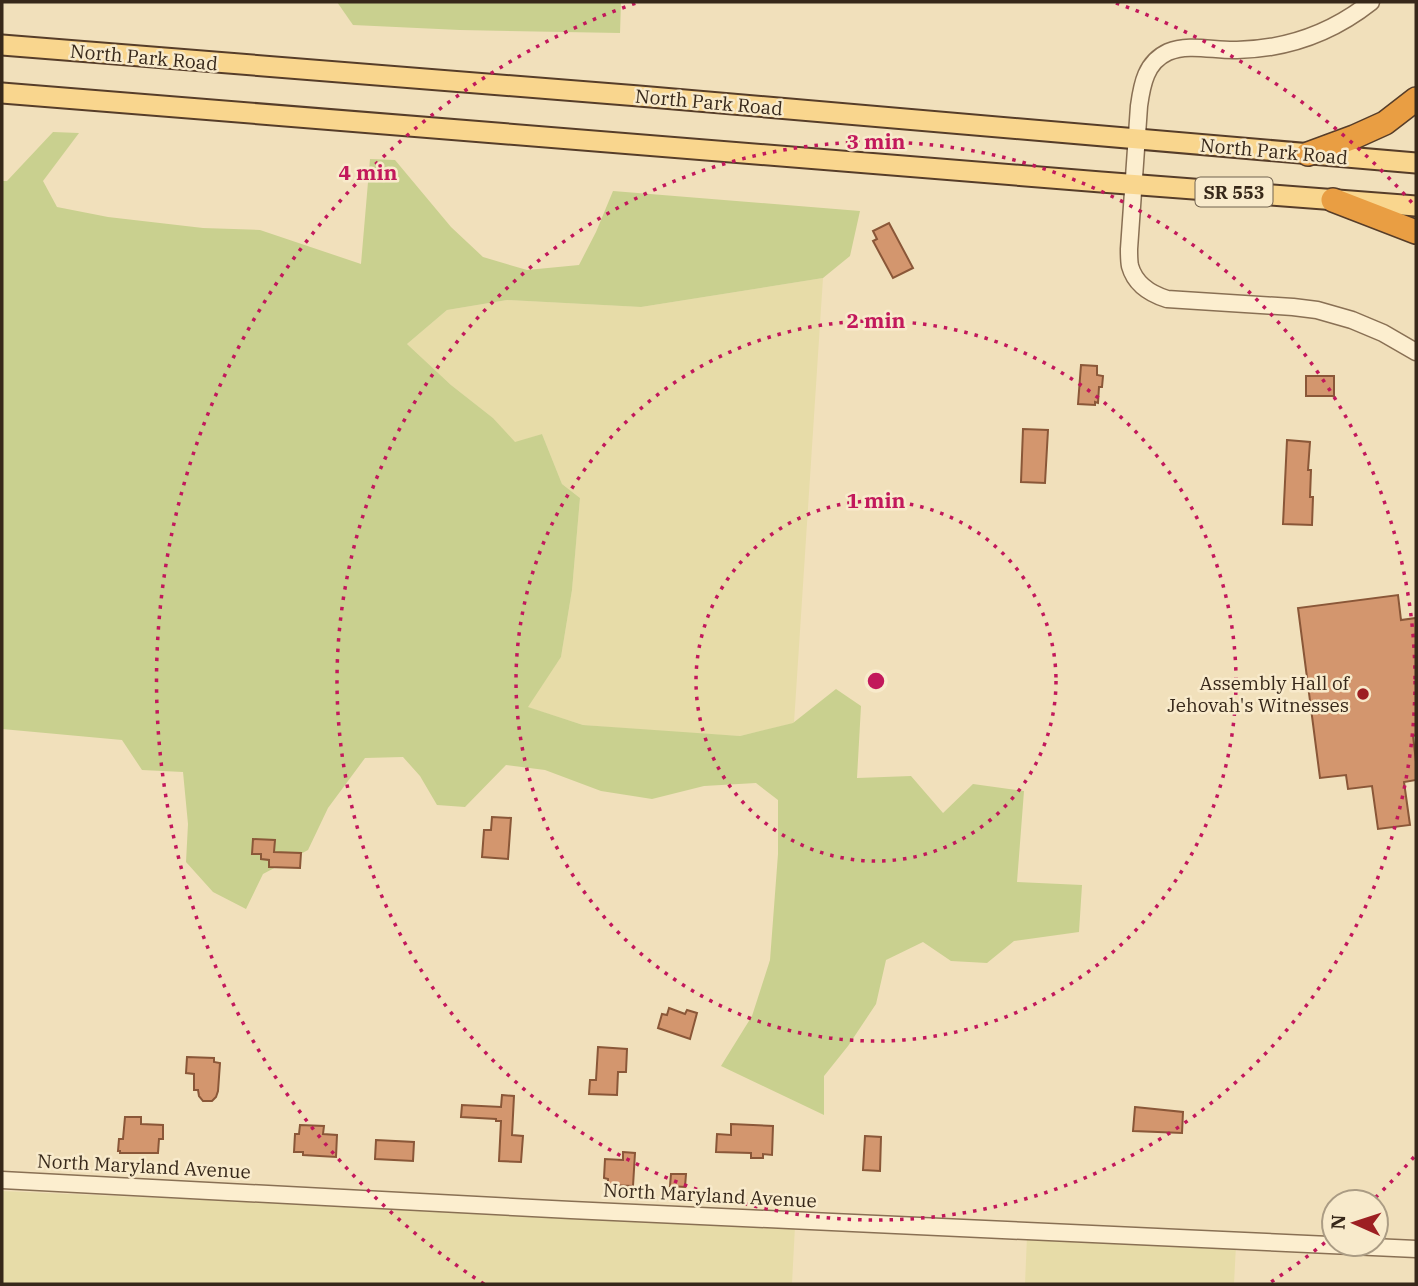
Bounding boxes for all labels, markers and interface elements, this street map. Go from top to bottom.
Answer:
street label: North Park Road [69,39,219,75]
street label: North Park Road [634,84,784,120]
text: 3 min [847,127,905,155]
street label: North Park Road [1199,133,1349,169]
text: 4 min [339,158,397,186]
road number: SR 553 [1196,177,1272,206]
text: 2 min [847,306,905,334]
text: 1 min [847,486,905,514]
centre of rings [864,669,888,693]
place label: Assembly Hall of Jehovah's Witnesses [1167,671,1350,717]
marker: Assembly Hall of Jehovah's Witnesses [1355,686,1371,702]
street label: North Maryland Avenue [37,1148,251,1184]
street label: North Maryland Avenue [603,1177,817,1213]
north arrow [1320,1188,1390,1258]
text: N [1326,1214,1350,1230]

